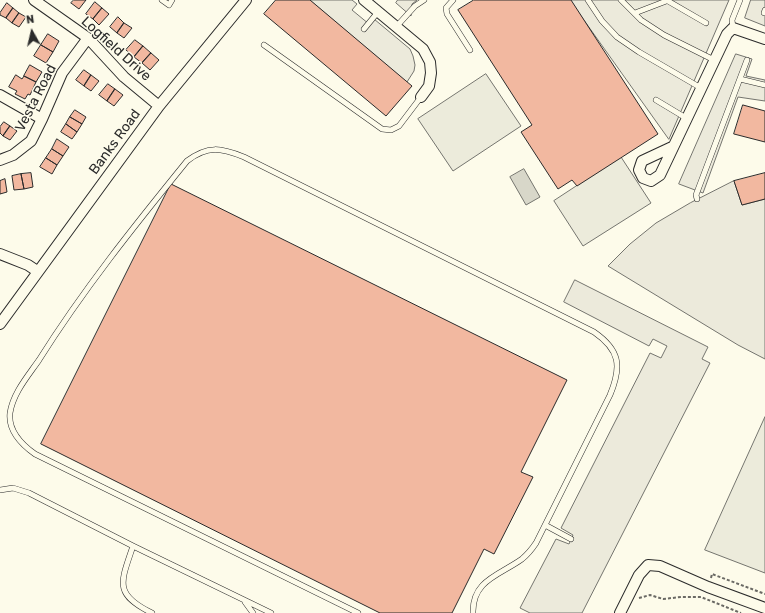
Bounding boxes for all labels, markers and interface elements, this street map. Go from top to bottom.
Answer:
north arrow [12,12,52,52]
text: N [25,13,35,27]
street label: Logfield Drive [77,13,155,85]
street label: Vesta Road [12,62,60,134]
street label: Banks Road [86,106,144,178]

